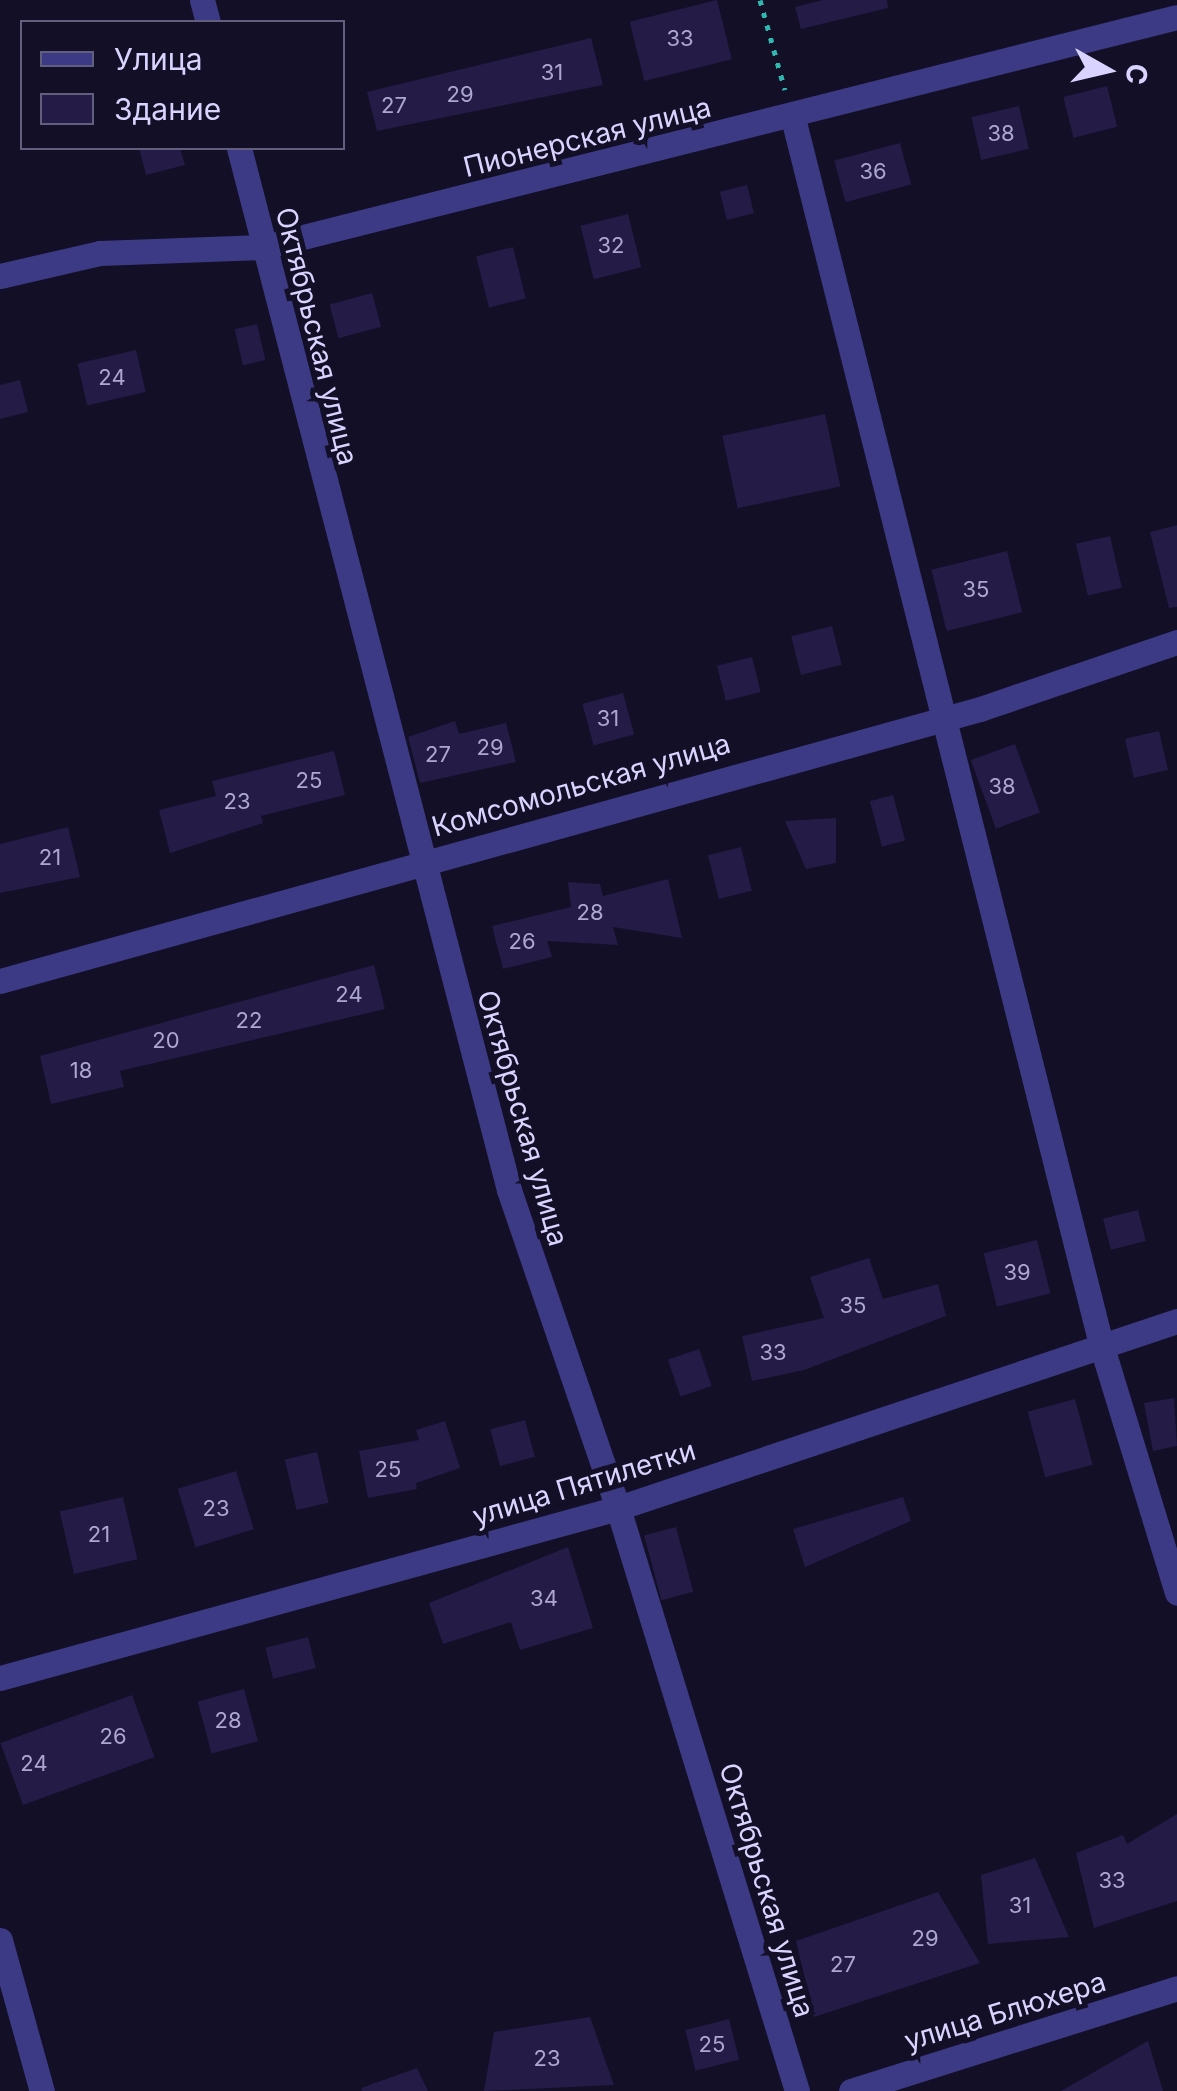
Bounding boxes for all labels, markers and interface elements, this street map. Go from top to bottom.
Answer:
legend [20,20,345,150]
north arrow [1057,20,1157,120]
house number: 33 [666,26,694,52]
text: Улица [114,41,203,77]
house number: 31 [541,60,563,86]
text: С [1118,62,1155,87]
house number: 29 [446,82,474,108]
street label: Пионерская улица [460,90,714,184]
text: Здание [114,91,221,127]
house number: 27 [381,93,407,119]
house number: 38 [987,121,1015,147]
house number: 36 [859,159,887,185]
street label: Октябрьская улица [269,204,365,468]
house number: 32 [597,233,625,259]
house number: 24 [98,365,126,391]
house number: 35 [963,577,989,603]
house number: 31 [597,706,619,732]
street label: Комсомольская улица [428,726,734,844]
house number: 29 [476,735,504,761]
house number: 27 [425,742,451,768]
house number: 25 [296,768,322,794]
house number: 38 [988,774,1016,800]
house number: 23 [223,789,251,815]
house number: 21 [39,845,61,871]
house number: 28 [576,900,604,926]
house number: 26 [508,929,536,955]
house number: 24 [335,982,363,1008]
street label: Октябрьская улица [470,986,576,1250]
house number: 22 [236,1008,262,1034]
house number: 20 [152,1028,180,1054]
house number: 18 [70,1058,92,1084]
house number: 39 [1003,1260,1031,1286]
house number: 35 [840,1293,866,1319]
house number: 33 [759,1340,787,1366]
street label: улица Пятилетки [468,1433,700,1533]
house number: 25 [375,1457,401,1483]
house number: 23 [202,1496,230,1522]
house number: 21 [88,1522,110,1548]
house number: 34 [530,1586,558,1612]
house number: 28 [214,1708,242,1734]
house number: 26 [99,1724,127,1750]
house number: 24 [20,1751,48,1777]
street label: Октябрьская улица [712,1759,822,2021]
house number: 33 [1098,1868,1126,1894]
house number: 31 [1009,1893,1031,1919]
house number: 29 [911,1926,939,1952]
house number: 27 [830,1952,856,1978]
street label: улица Блюхера [900,1964,1110,2058]
house number: 25 [699,2032,725,2058]
house number: 23 [533,2046,561,2072]

